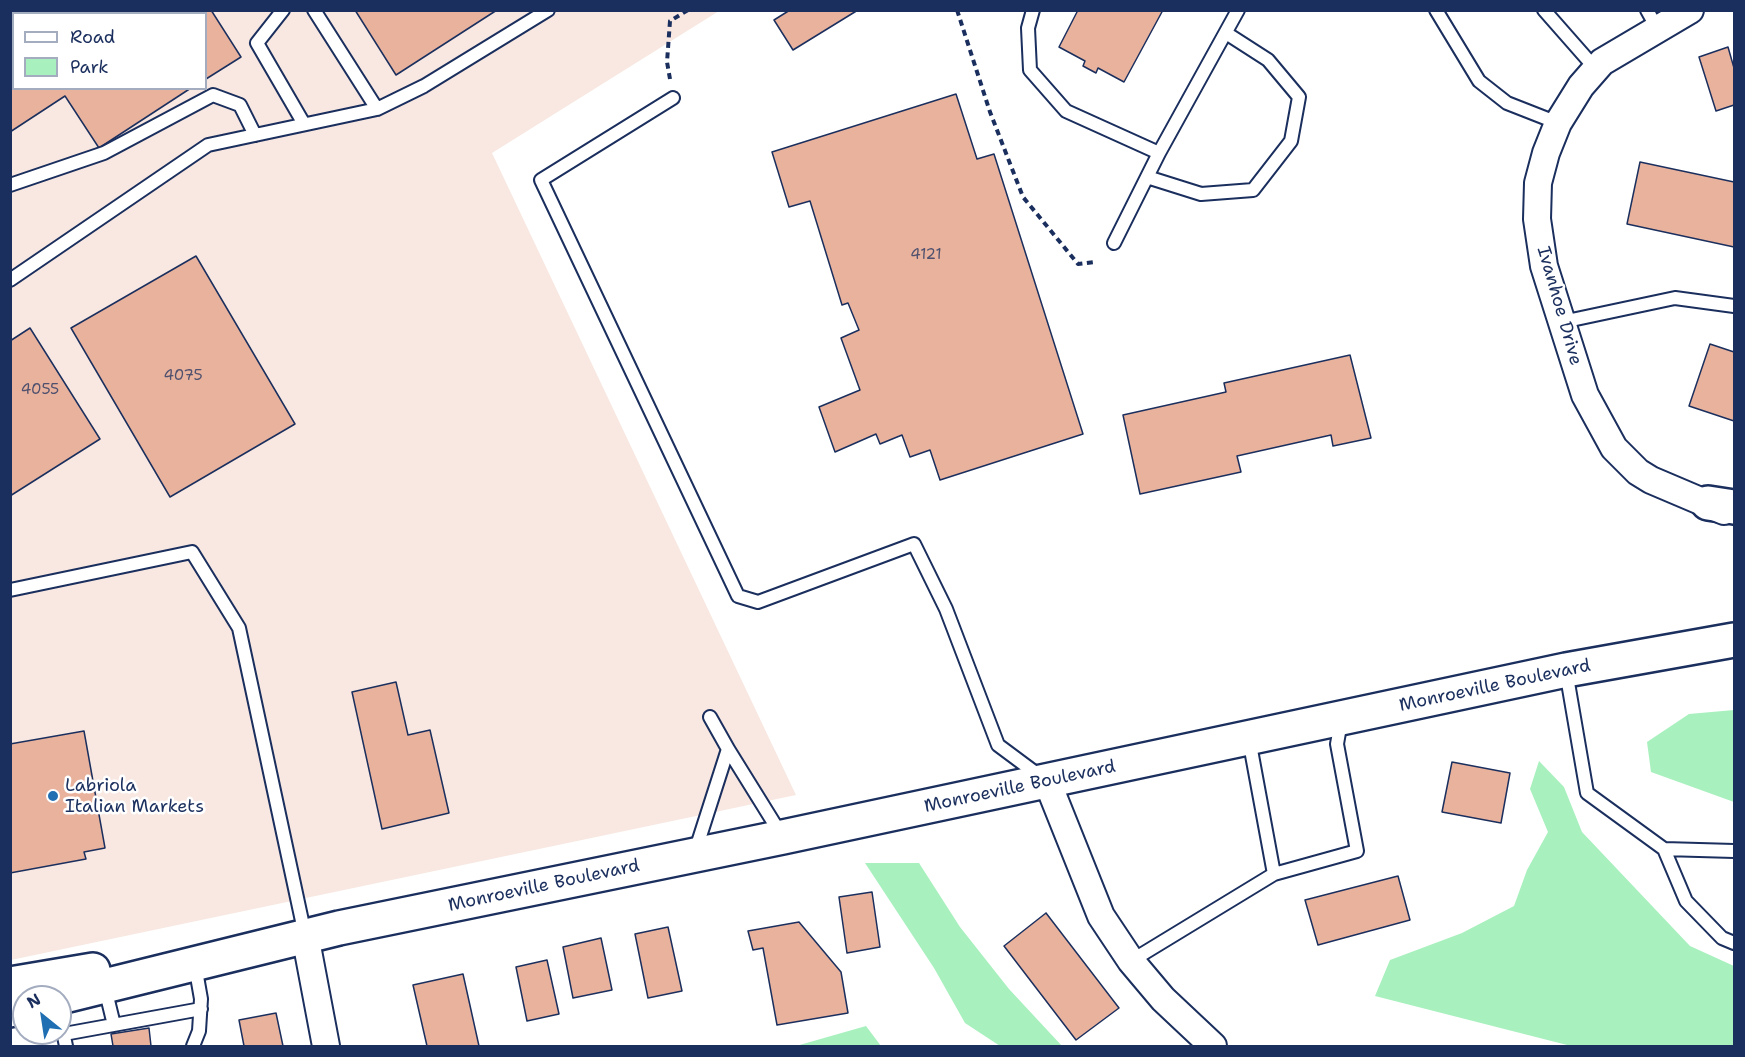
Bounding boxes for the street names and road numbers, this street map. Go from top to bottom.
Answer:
street label: Ivanhoe Drive [1532,244,1586,368]
street label: Monroeville Boulevard [1397,655,1593,717]
street label: Monroeville Boulevard [922,756,1118,818]
street label: Monroeville Boulevard [446,855,642,917]

